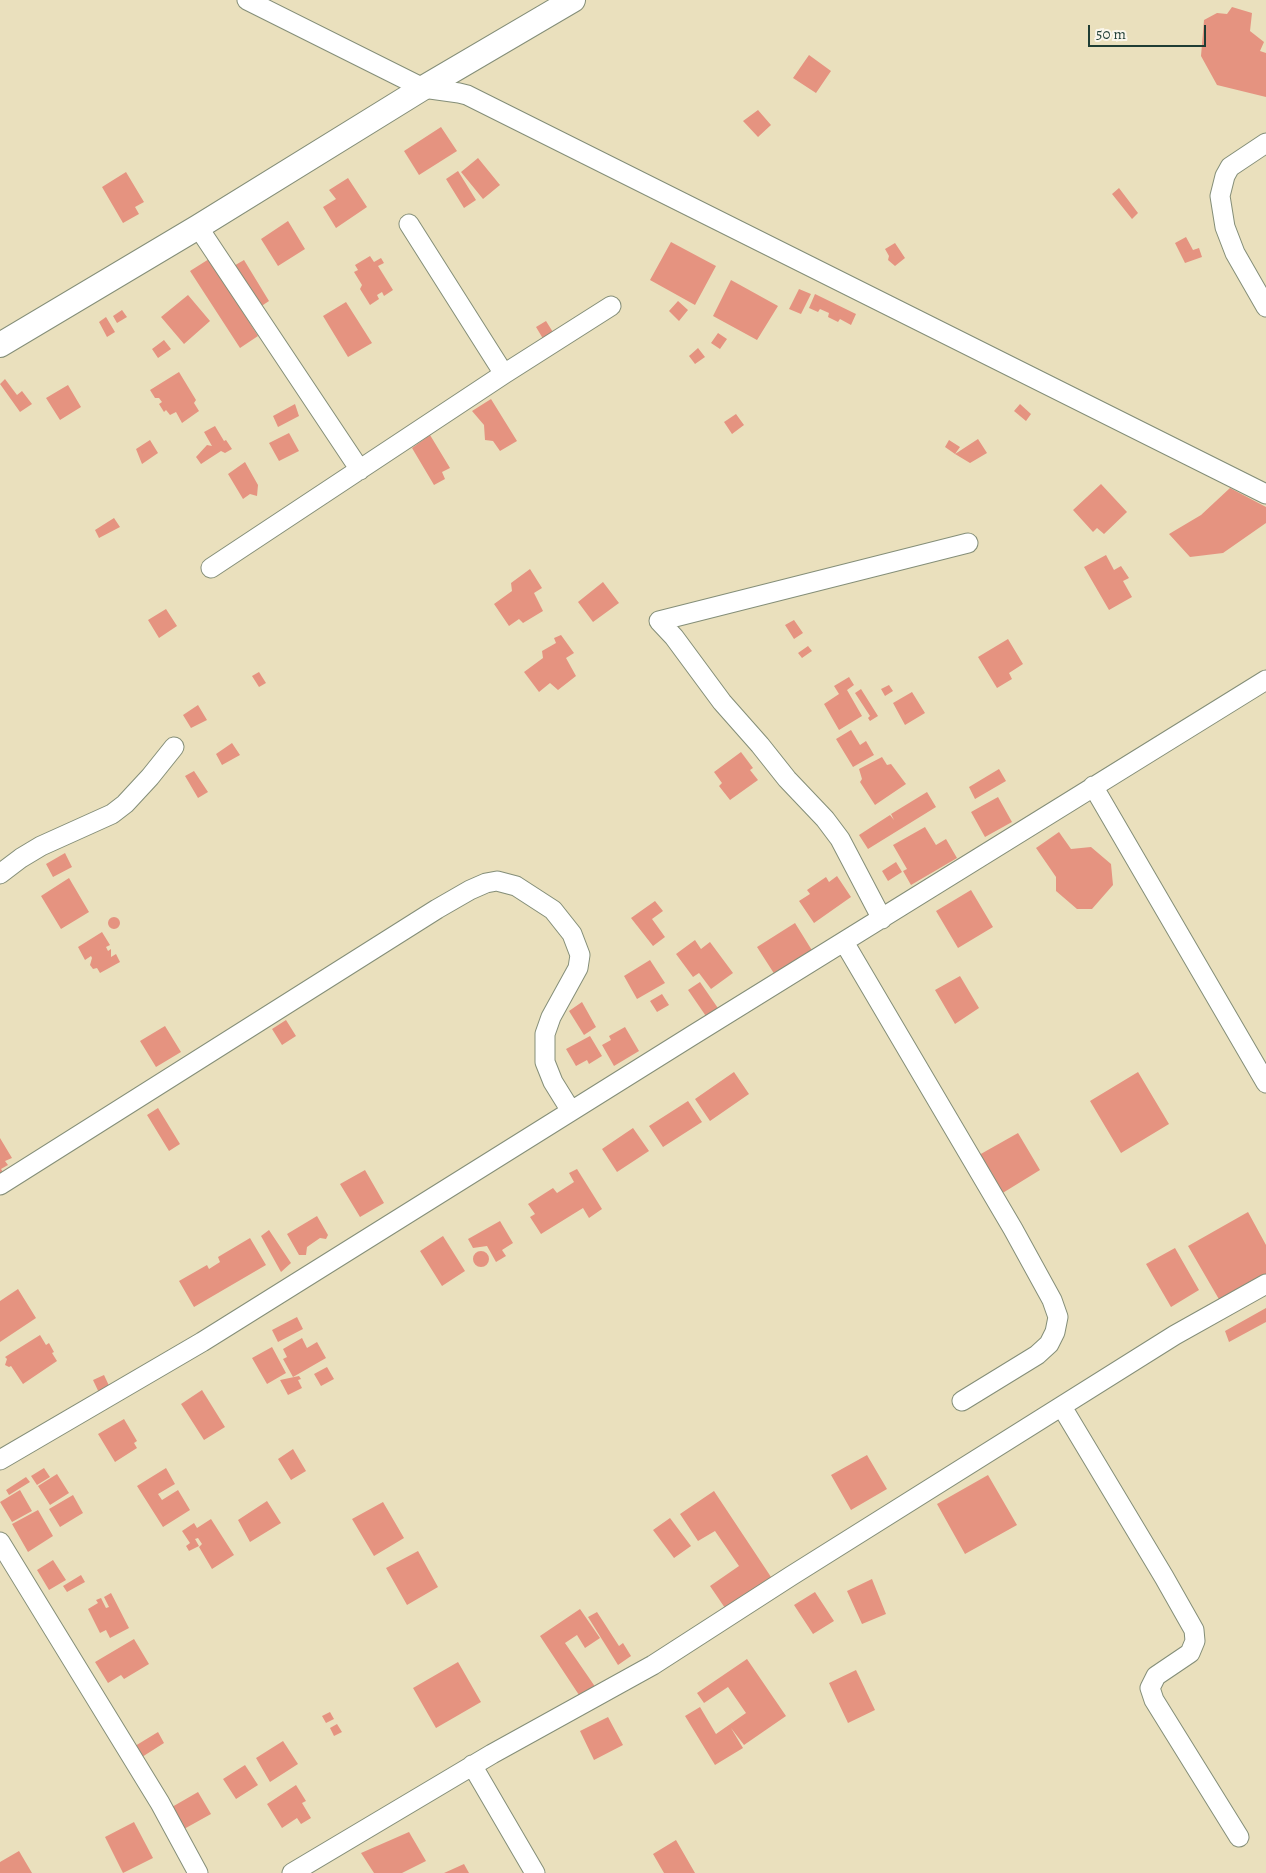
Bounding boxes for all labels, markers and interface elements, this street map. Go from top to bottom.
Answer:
scale bar [1091,15,1208,47]
text: 50 m [1096,24,1126,44]

